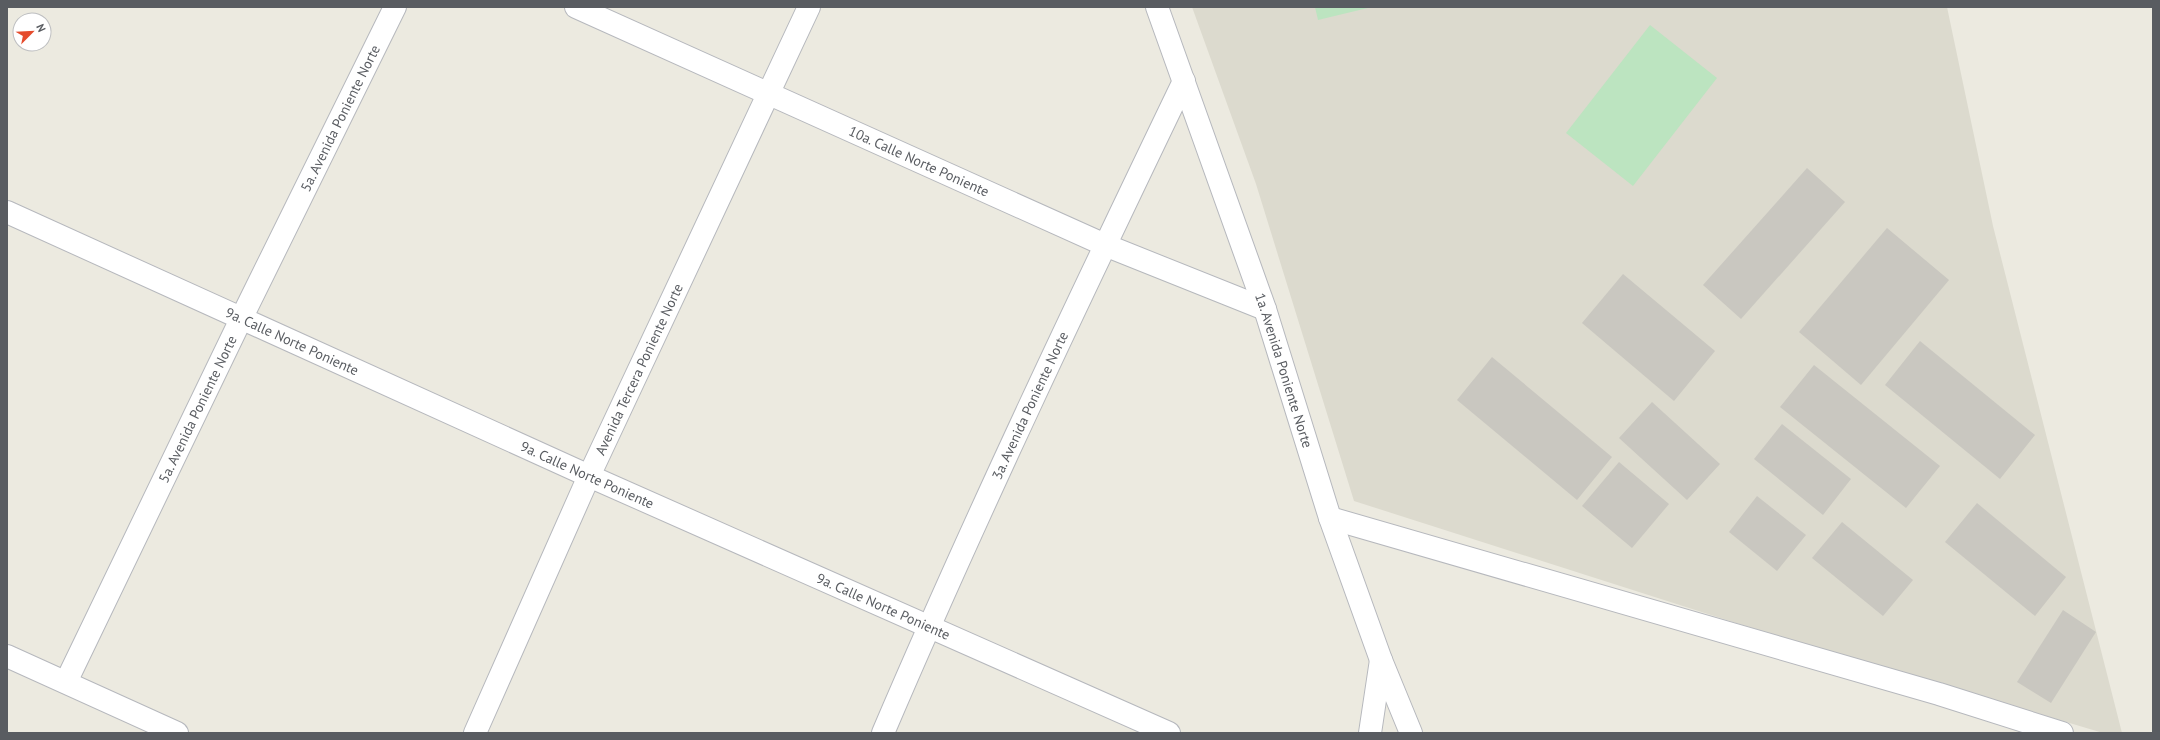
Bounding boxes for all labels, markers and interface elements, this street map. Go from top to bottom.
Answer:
north arrow [12,12,52,52]
text: N [33,22,49,34]
street label: 5a. Avenida Poniente Norte [296,42,384,194]
street label: 10a. Calle Norte Poniente [846,122,992,201]
street label: Avenida Tercera Poniente Norte [591,281,687,458]
street label: 1a. Avenida Poniente Norte [1251,291,1317,450]
street label: 9a. Calle Norte Poniente [223,303,362,379]
street label: 3a. Avenida Poniente Norte [988,329,1072,482]
street label: 5a. Avenida Poniente Norte [154,333,241,486]
street label: 9a. Calle Norte Poniente [518,437,657,513]
street label: 9a. Calle Norte Poniente [814,569,953,644]

